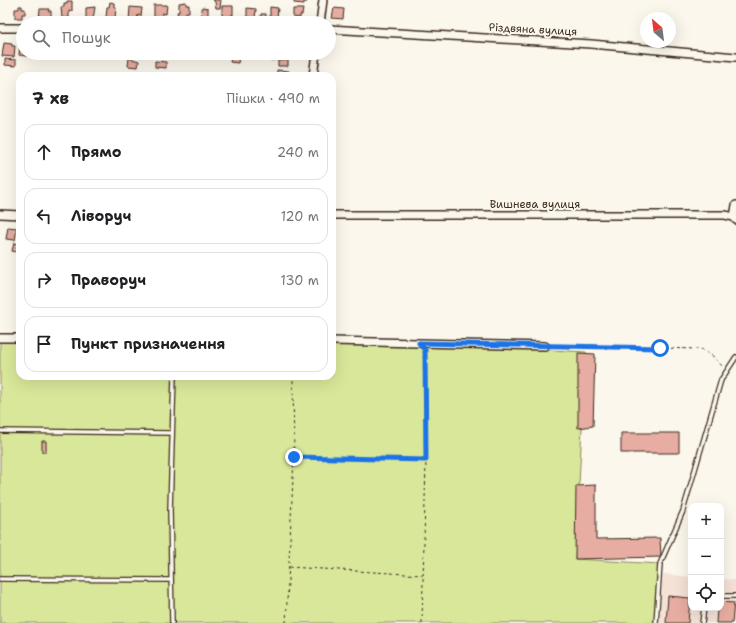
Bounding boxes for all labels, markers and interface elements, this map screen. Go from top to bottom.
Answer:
north arrow [640,12,676,48]
search box [16,16,336,60]
street label: Різдвяна вулиця [488,20,578,39]
icon: search [30,27,52,49]
text: Пошук [62,28,111,48]
text: 7 хв [32,87,69,109]
text: Пішки · 490 m [226,90,320,107]
icon: ahead [33,141,55,163]
text: Прямо [71,142,121,162]
text: 240 m [277,144,319,161]
street label: Вишнева вулиця [490,197,580,212]
icon: left [33,205,55,227]
text: Ліворуч [71,206,131,226]
text: 120 m [281,208,319,225]
icon: right [33,269,55,291]
text: Праворуч [71,270,146,290]
text: 130 m [281,272,319,289]
icon: arrive [33,333,55,355]
text: Пункт призначення [71,334,226,354]
route start [651,339,669,357]
route end [285,448,303,466]
map controls [688,503,724,611]
button: + [688,503,724,539]
button: − [688,539,724,575]
button: locate [688,575,724,611]

